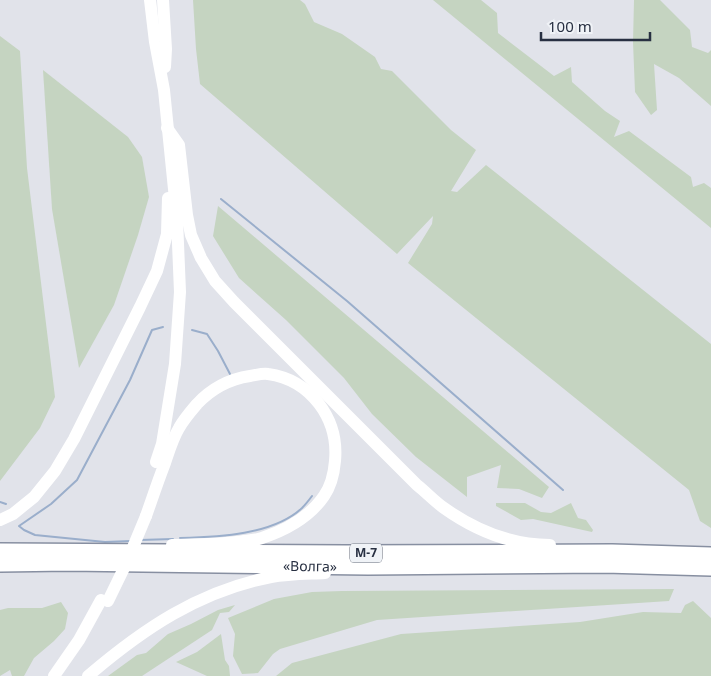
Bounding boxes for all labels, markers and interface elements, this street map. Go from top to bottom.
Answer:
scale bar [541,10,650,42]
text: 100 m [548,16,592,36]
road number: М-7 [350,544,382,562]
street label: «Волга» [283,556,337,576]

